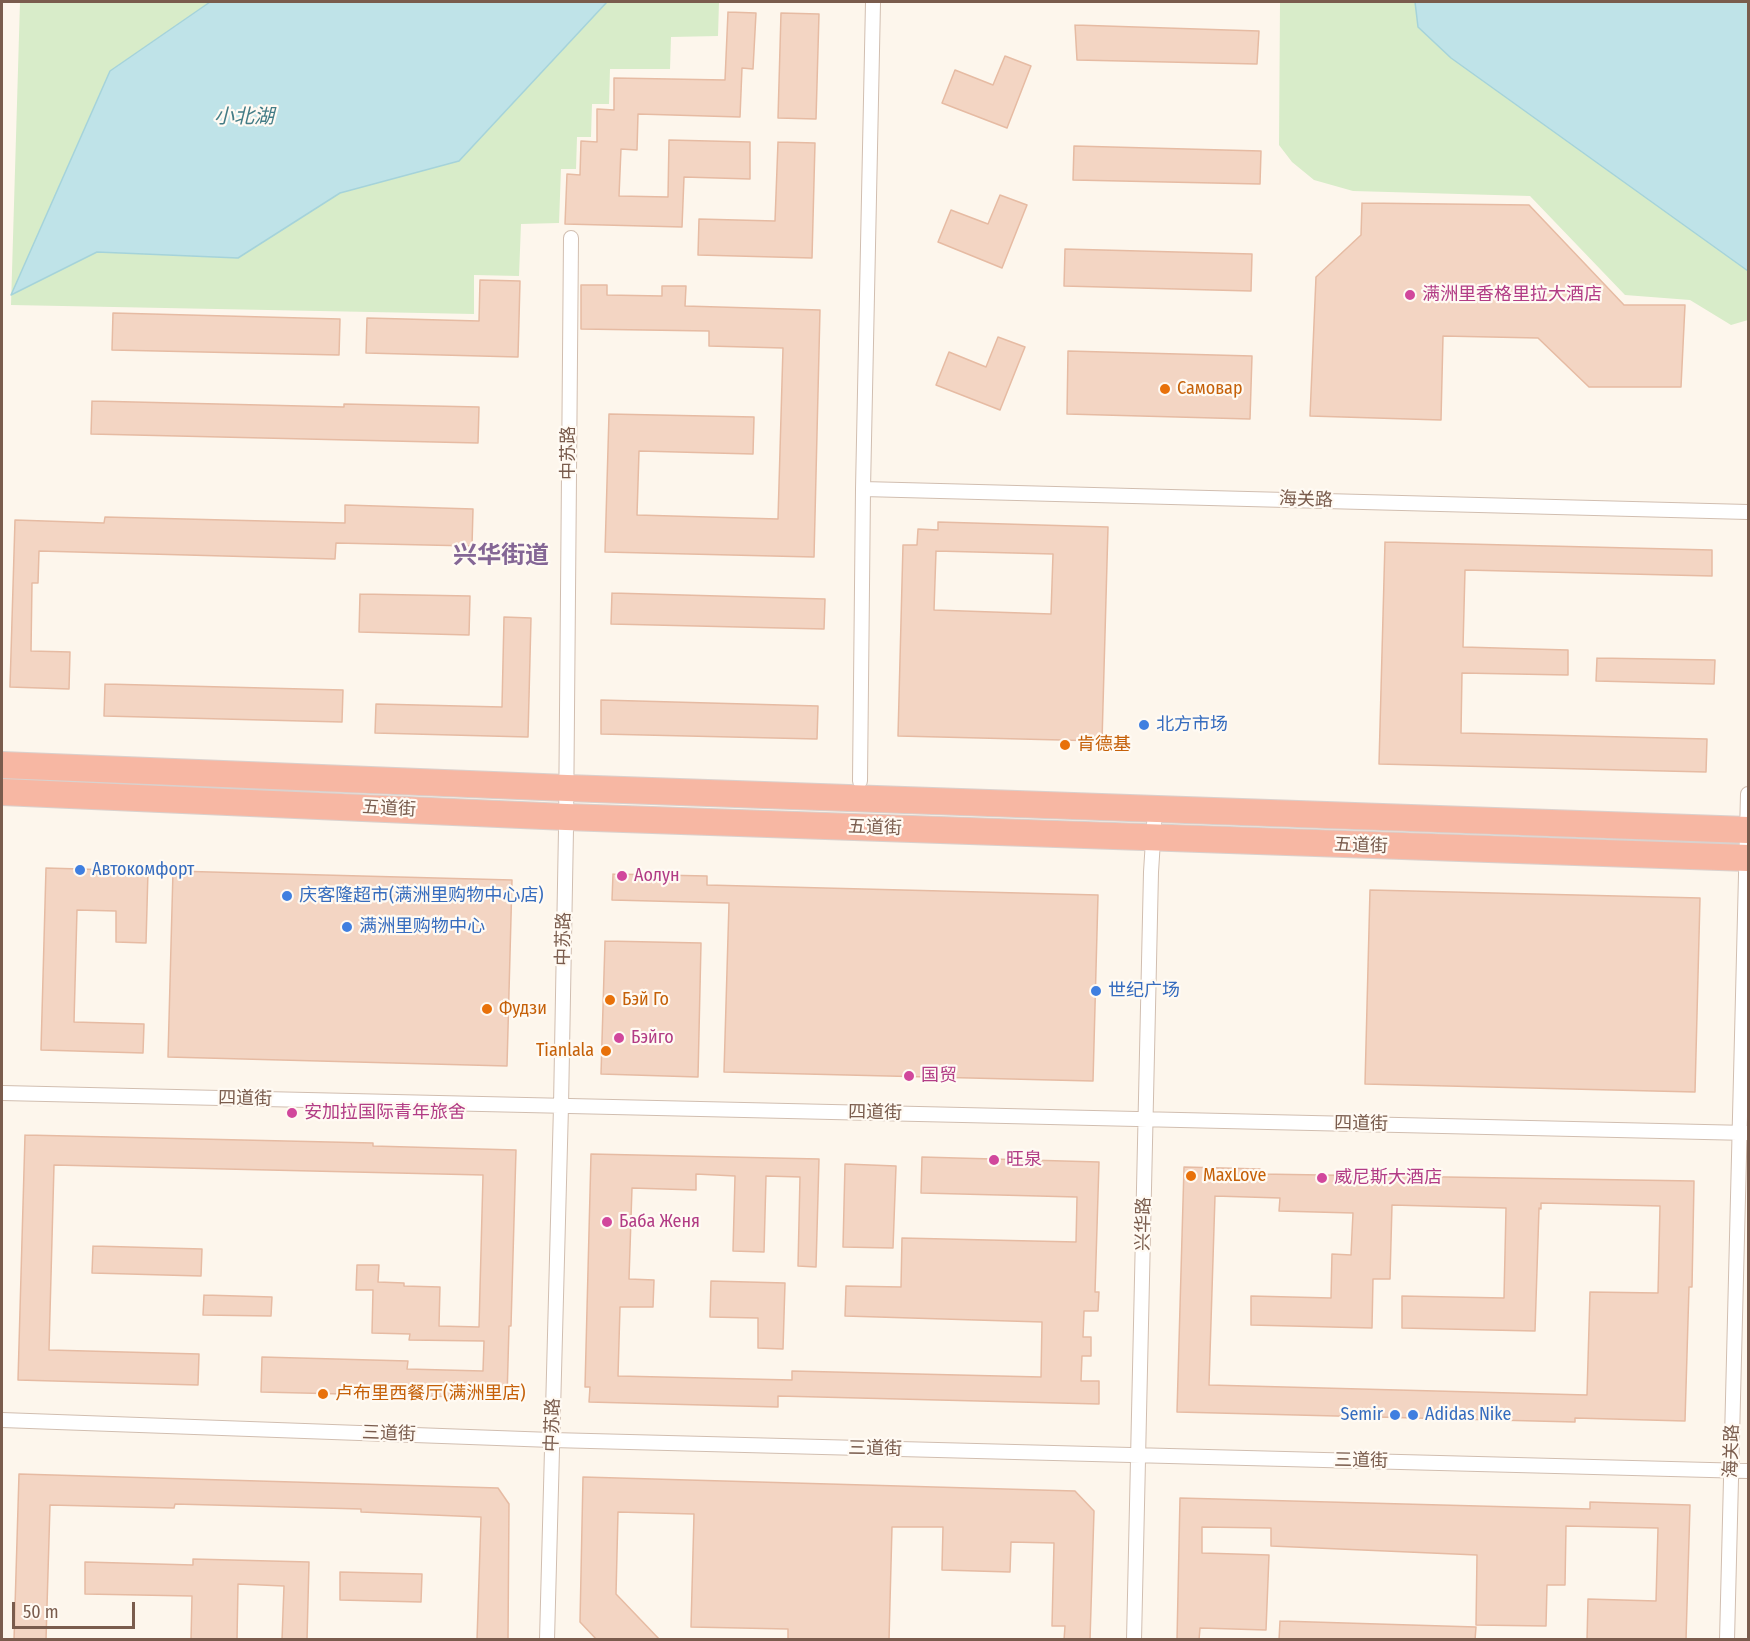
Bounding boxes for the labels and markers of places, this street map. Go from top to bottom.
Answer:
place label: 满洲里香格里拉大酒店 [1422,284,1602,306]
marker: 满洲里香格里拉大酒店 [1403,288,1417,302]
place label: Самовар [1177,378,1242,400]
marker: Самовар [1158,382,1172,396]
place label: 北方市场 [1156,714,1228,736]
marker: 北方市场 [1137,718,1151,732]
place label: 肯德基 [1077,734,1131,756]
marker: 肯德基 [1058,738,1072,752]
place label: Автокомфорт [92,859,194,881]
marker: Автокомфорт [73,863,87,877]
place label: Аолун [634,865,680,887]
marker: Аолун [615,869,629,883]
place label: 庆客隆超市(满洲里购物中心店) [299,885,544,907]
marker: 庆客隆超市(满洲里购物中心店) [280,889,294,903]
place label: 满洲里购物中心 [359,916,485,938]
marker: 满洲里购物中心 [340,920,354,934]
place label: 世纪广场 [1108,980,1180,1002]
marker: 世纪广场 [1089,984,1103,998]
place label: Бэй Го [622,989,669,1011]
marker: Бэй Го [603,993,617,1007]
place label: Фудзи [499,998,547,1020]
marker: Фудзи [480,1002,494,1016]
place label: Бэйго [631,1027,674,1049]
marker: Бэйго [612,1031,626,1045]
place label: Tianlala [536,1040,594,1062]
marker: Tianlala [599,1044,613,1058]
place label: 国贸 [921,1065,957,1087]
marker: 国贸 [902,1069,916,1083]
place label: 安加拉国际青年旅舍 [304,1102,466,1124]
marker: 安加拉国际青年旅舍 [285,1106,299,1120]
place label: 旺泉 [1006,1149,1042,1171]
marker: 旺泉 [987,1153,1001,1167]
place label: MaxLove [1203,1165,1266,1187]
place label: 威尼斯大酒店 [1334,1167,1442,1189]
marker: MaxLove [1184,1169,1198,1183]
marker: 威尼斯大酒店 [1315,1171,1329,1185]
place label: Баба Женя [619,1211,700,1233]
marker: Баба Женя [600,1215,614,1229]
place label: 卢布里西餐厅(满洲里店) [335,1383,526,1405]
marker: 卢布里西餐厅(满洲里店) [316,1387,330,1401]
place label: Semir [1341,1404,1383,1426]
place label: Adidas Nike [1425,1404,1511,1426]
marker: Semir [1388,1408,1402,1422]
marker: Adidas Nike [1406,1408,1420,1422]

